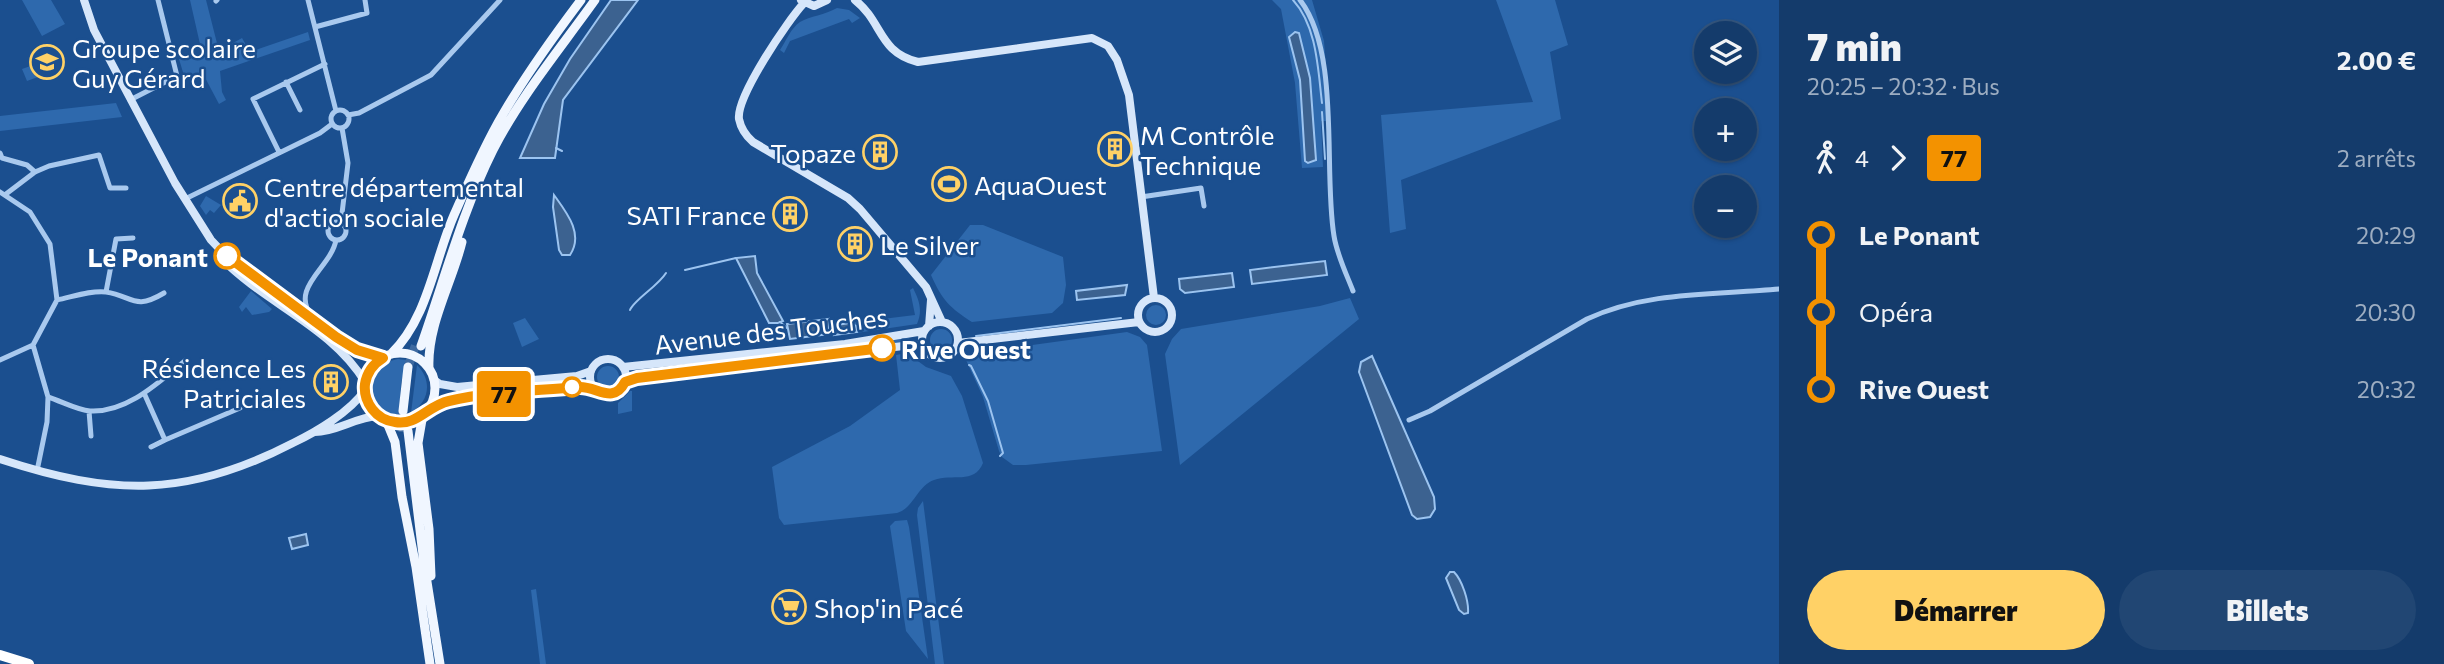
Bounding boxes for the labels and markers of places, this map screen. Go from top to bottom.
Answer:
place label: Groupe scolaire Guy Gérard [72,32,256,93]
school or university icon: Groupe scolaire Guy Gérard [28,43,66,81]
place label: M Contrôle Technique [1140,119,1275,180]
building icon: M Contrôle Technique [1096,130,1134,168]
building icon: Topaze [861,133,899,171]
place label: Topaze [770,137,856,168]
sports icon: AquaOuest [930,165,968,203]
place label: AquaOuest [974,169,1107,200]
place label: Centre départemental d'action sociale [264,171,524,232]
public building icon: Centre départemental d'action sociale [221,182,259,220]
building icon: SATI France [771,195,809,233]
place label: SATI France [626,199,766,230]
building icon: Le Silver [836,225,874,263]
place label: Le Silver [880,229,979,260]
place label: Le Ponant [87,241,208,272]
marker: Le Ponant [214,243,240,269]
place label: Rive Ouest [901,333,1031,364]
marker: Rive Ouest [869,335,895,361]
place label: Résidence Les Patriciales [142,352,306,413]
building icon: Résidence Les Patriciales [312,363,350,401]
unlabelled marker [562,377,582,397]
supermarket icon: Shop'in Pacé [770,588,808,626]
place label: Shop'in Pacé [814,592,963,623]

